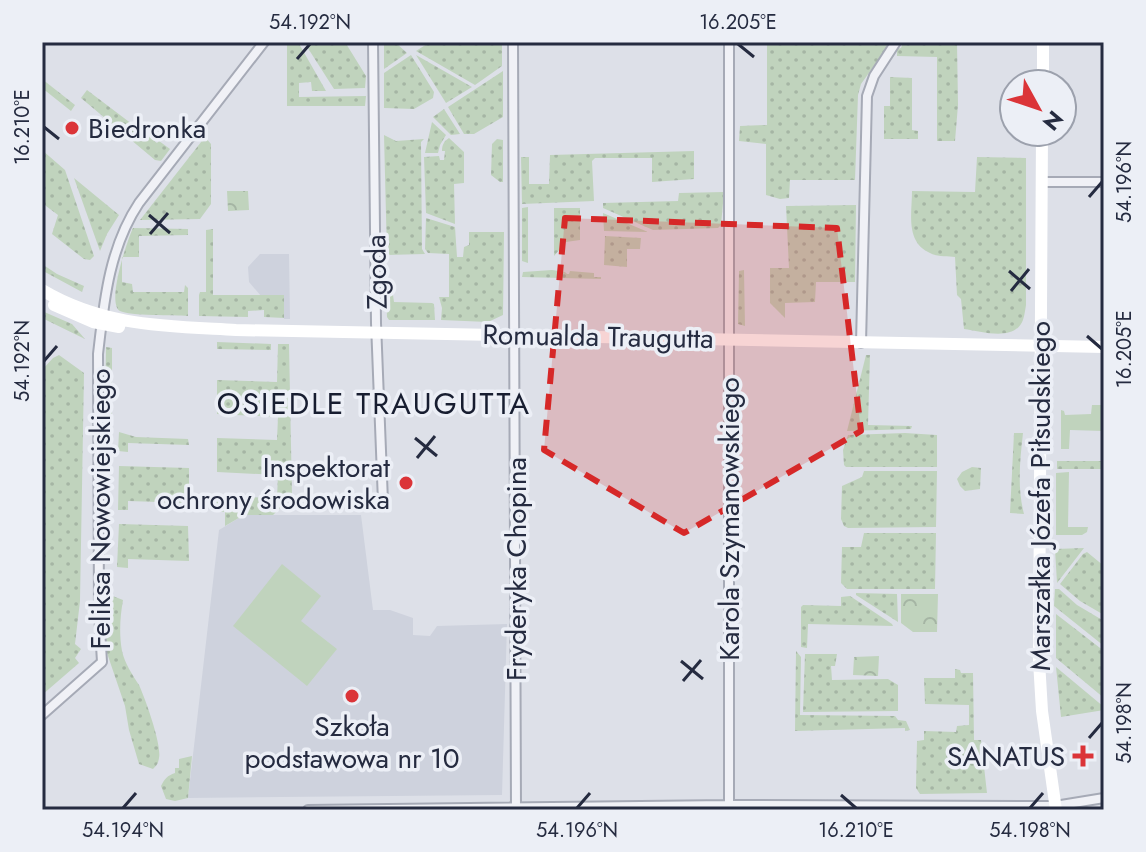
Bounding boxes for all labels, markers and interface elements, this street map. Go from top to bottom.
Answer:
text: 54.192°N [269,8,351,37]
text: 16.205°E [699,8,777,37]
north arrow [998,68,1078,148]
text: 16.210°E [8,89,37,165]
text: N [1035,104,1071,138]
place label: Biedronka [88,108,206,149]
marker: Biedronka [63,119,81,137]
text: 54.196°N [1110,141,1139,223]
street label: Zgoda [355,234,398,310]
text: 16.205°E [1110,310,1139,388]
street label: Romualda Traugutta [482,314,714,359]
text: 54.192°N [8,320,37,402]
street label: Marszałka Józefa Piłsudskiego [1020,321,1061,671]
street label: Feliksa Nowowiejskiego [80,368,121,650]
street label: Karola Szymanowskiego [709,377,750,661]
district label: OSIEDLE TRAUGUTTA [217,382,531,425]
place label: Inspektorat ochrony środowiska [157,447,390,520]
street label: Fryderyka Chopina [496,457,537,681]
marker: Inspektorat ochrony środowiska [397,474,415,492]
text: 54.198°N [1110,682,1139,764]
marker: Szkoła podstawowa nr 10 [343,687,361,705]
place label: Szkoła podstawowa nr 10 [244,706,460,779]
place label: SANATUS [947,736,1065,777]
marker: SANATUS [1072,745,1094,767]
text: 54.194°N [82,816,164,845]
text: 54.196°N [536,816,618,845]
text: 16.210°E [818,816,894,845]
text: 54.198°N [989,816,1071,845]

